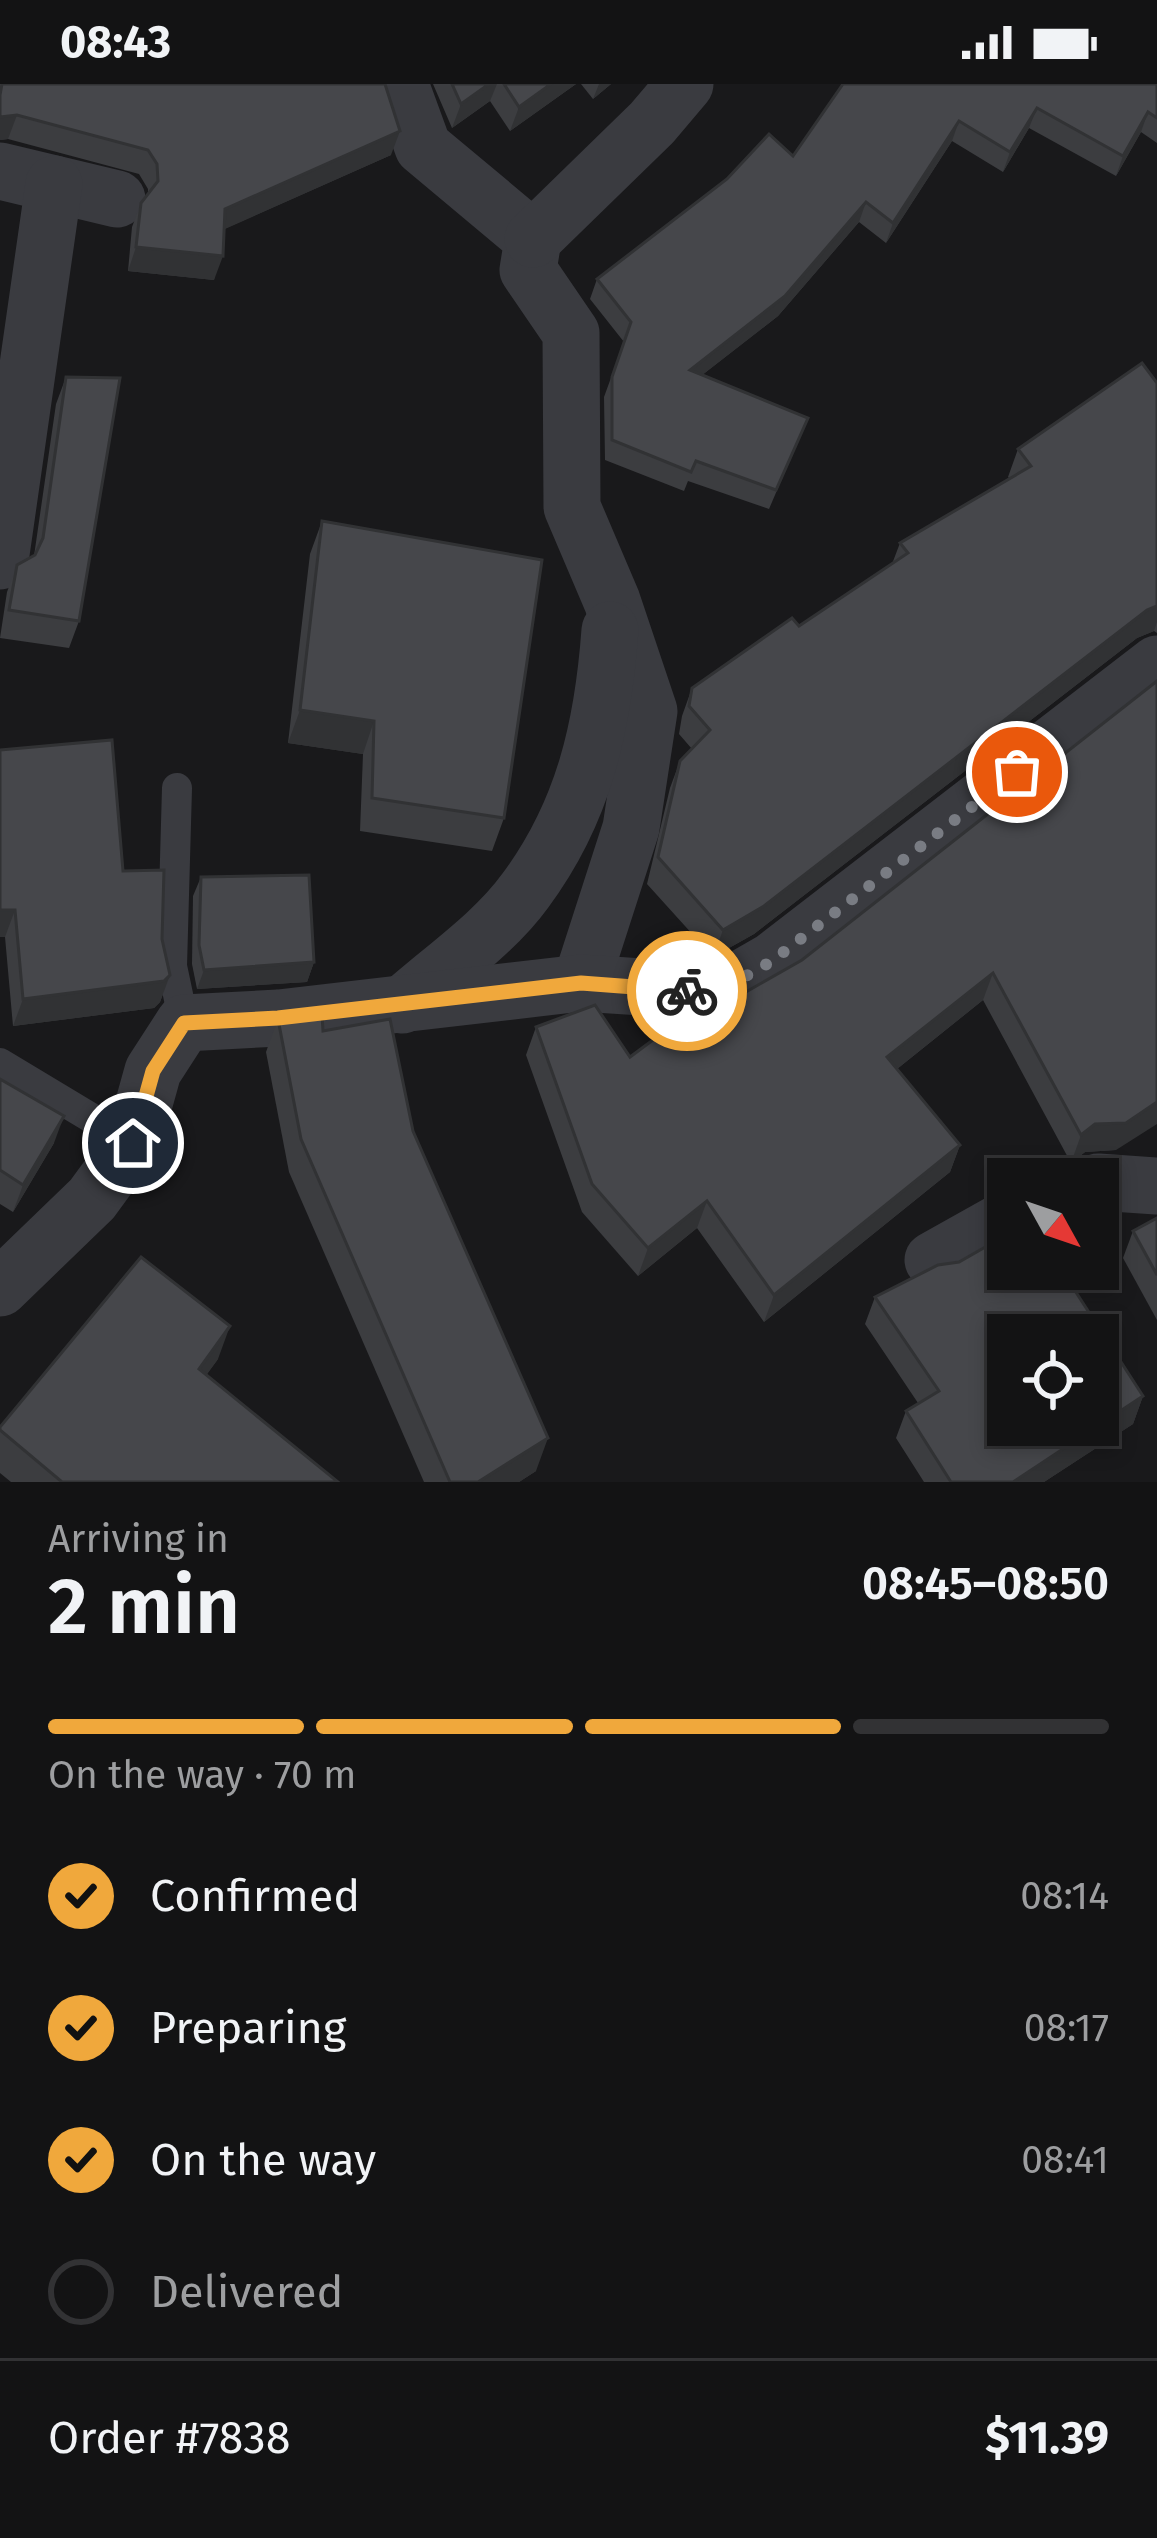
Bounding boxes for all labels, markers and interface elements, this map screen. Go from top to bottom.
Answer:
text: 08:43 [60,15,171,69]
pin [966,721,1068,823]
icon: bag [984,739,1050,805]
courier [627,931,747,1051]
icon: bike [654,958,720,1024]
pin [82,1092,184,1194]
icon: home [100,1110,166,1176]
north arrow [987,1158,1119,1290]
map controls [987,1158,1119,1446]
button: locate [987,1314,1119,1446]
text: Arriving in [48,1516,229,1562]
text: 08:45–08:50 [862,1557,1109,1611]
text: 2 min [48,1560,240,1654]
text: On the way · 70 m [48,1752,356,1798]
icon: check [48,1863,114,1929]
text: Confirmed [150,1869,360,1923]
text: 08:14 [1020,1873,1109,1919]
icon: check [48,1995,114,2061]
text: Preparing [150,2001,346,2055]
text: 08:17 [1024,2005,1109,2051]
icon: check [48,2127,114,2193]
text: On the way [150,2133,376,2187]
text: 08:41 [1021,2137,1109,2183]
text: Delivered [150,2265,343,2319]
text: Order #7838 [48,2411,291,2465]
text: $11.39 [985,2411,1109,2465]

